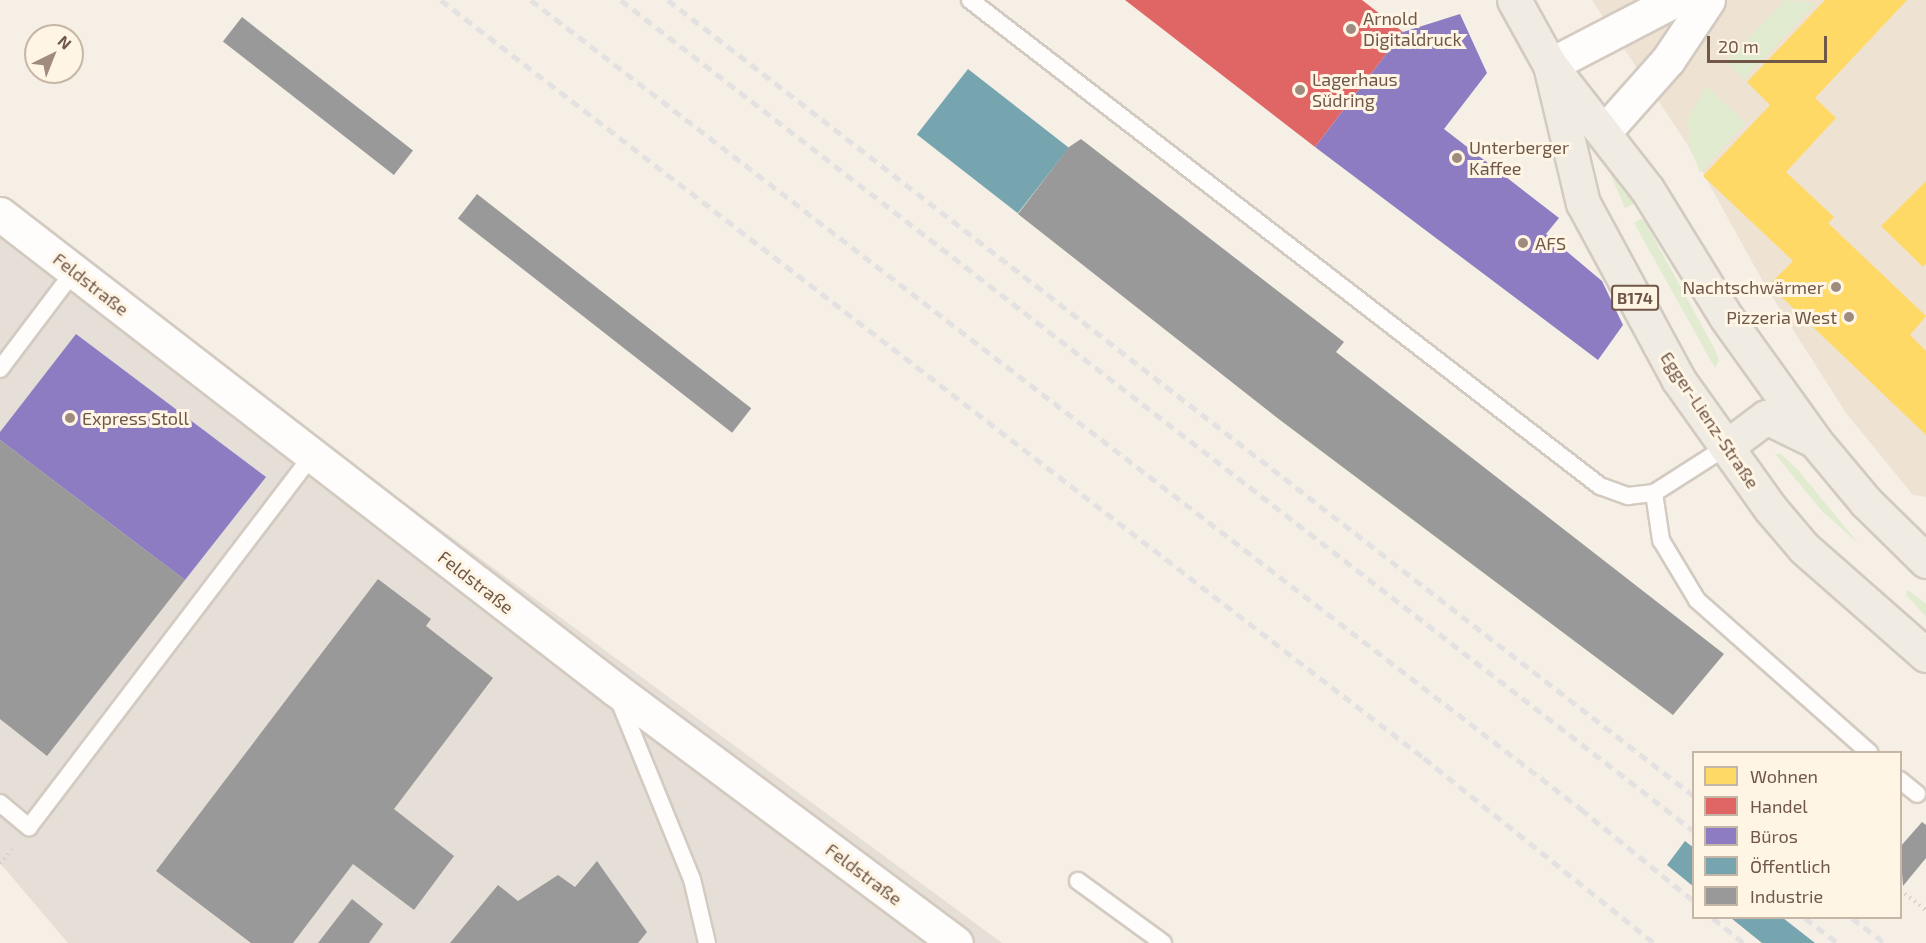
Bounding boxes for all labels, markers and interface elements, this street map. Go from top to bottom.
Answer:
place label: Arnold Digitaldruck [1363,8,1462,50]
marker: Arnold Digitaldruck [1344,22,1358,36]
north arrow [24,24,84,84]
scale bar [1710,24,1830,62]
text: N [55,31,76,53]
text: 20 m [1718,35,1759,57]
place label: Lagerhaus Südring [1312,69,1398,112]
marker: Lagerhaus Südring [1293,83,1307,97]
place label: Unterberger Kaffee [1469,137,1569,180]
marker: Unterberger Kaffee [1450,151,1464,165]
place label: AFS [1535,232,1566,254]
marker: AFS [1516,236,1530,250]
street label: Feldstraße [49,248,133,320]
place label: Nachtschwärmer [1682,276,1824,298]
marker: Nachtschwärmer [1829,280,1843,294]
road number: B174 [1611,285,1659,311]
place label: Pizzeria West [1726,306,1837,328]
marker: Pizzeria West [1842,310,1856,324]
street label: Egger-Lienz-Straße [1656,347,1764,493]
place label: Express Stoll [82,407,189,429]
marker: Express Stoll [63,411,77,425]
street label: Feldstraße [434,546,518,618]
legend [1692,751,1902,919]
text: Wohnen [1750,765,1818,787]
text: Handel [1750,795,1808,817]
text: Büros [1750,825,1798,847]
street label: Feldstraße [822,838,906,910]
text: Öffentlich [1750,855,1831,877]
text: Industrie [1750,885,1823,907]

